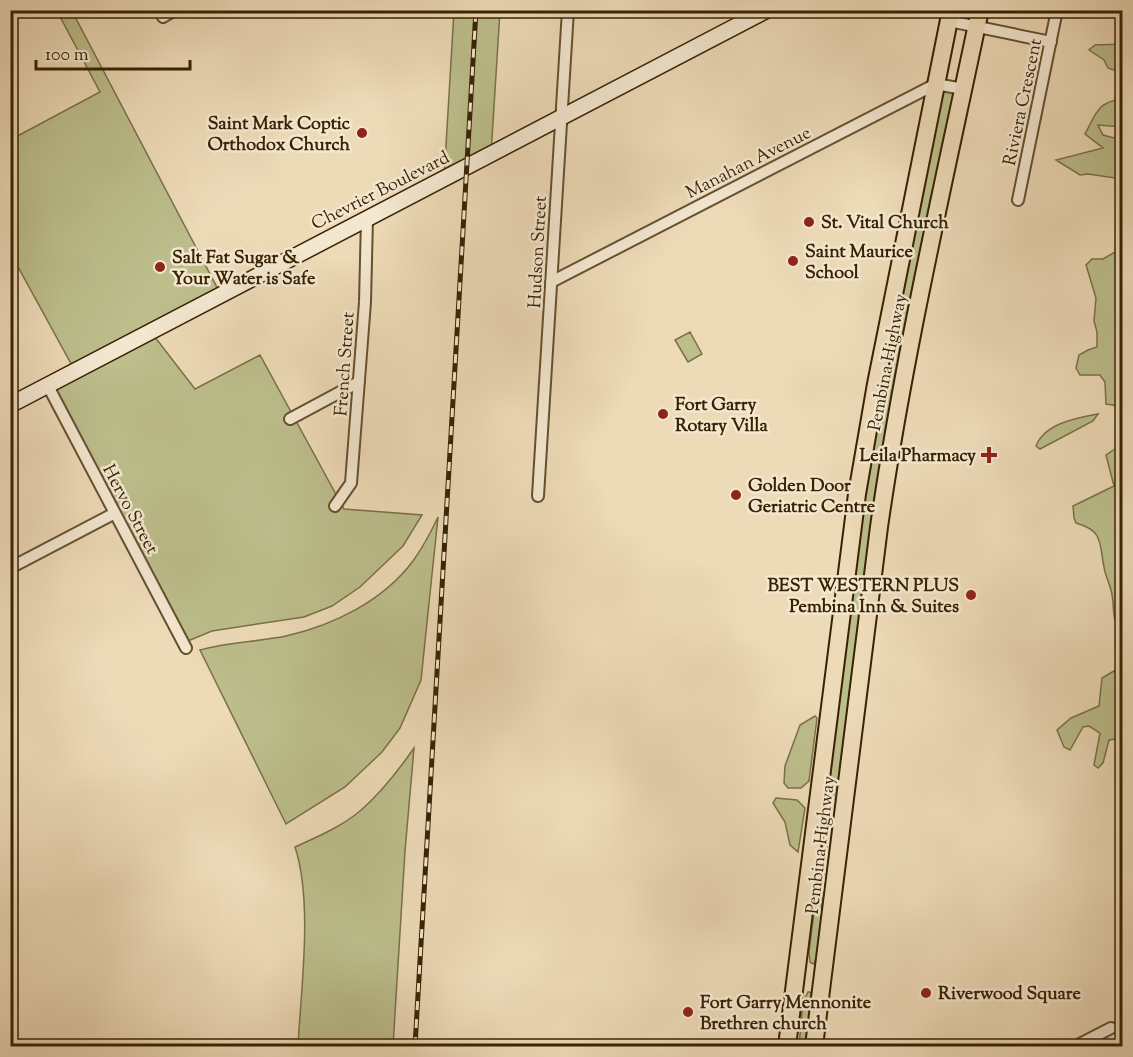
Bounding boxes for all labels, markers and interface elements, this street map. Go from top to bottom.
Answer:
scale bar [36,33,190,71]
street label: Riviera Crescent [998,36,1050,168]
text: 100 m [45,43,89,69]
place label: Saint Mark Coptic Orthodox Church [208,112,351,159]
street label: Manahan Avenue [682,121,816,207]
marker: Saint Mark Coptic Orthodox Church [355,126,369,140]
street label: Chevrier Boulevard [307,146,455,238]
street label: Hudson Street [523,195,555,309]
place label: St. Vital Church [821,211,949,237]
marker: St. Vital Church [802,215,816,229]
place label: Saint Maurice School [805,240,913,287]
place label: Salt Fat Sugar & Your Water is Safe [172,246,316,293]
marker: Saint Maurice School [786,254,800,268]
marker: Salt Fat Sugar & Your Water is Safe [153,260,167,274]
street label: Pembina Highway [863,292,915,433]
street label: French Street [329,311,363,417]
place label: Fort Garry Rotary Villa [675,393,769,440]
marker: Fort Garry Rotary Villa [656,407,670,421]
place label: Leila Pharmacy [859,444,976,470]
marker: Leila Pharmacy [980,446,998,464]
street label: Hervo Street [95,460,164,559]
place label: Golden Door Geriatric Centre [748,474,876,521]
marker: Golden Door Geriatric Centre [729,488,743,502]
place label: BEST WESTERN PLUS Pembina Inn & Suites [767,574,959,621]
marker: BEST WESTERN PLUS Pembina Inn & Suites [964,588,978,602]
street label: Pembina Highway [801,775,843,916]
place label: Riverwood Square [938,982,1081,1008]
marker: Riverwood Square [919,986,933,1000]
place label: Fort Garry Mennonite Brethren church [700,991,872,1038]
marker: Fort Garry Mennonite Brethren church [681,1005,695,1019]

